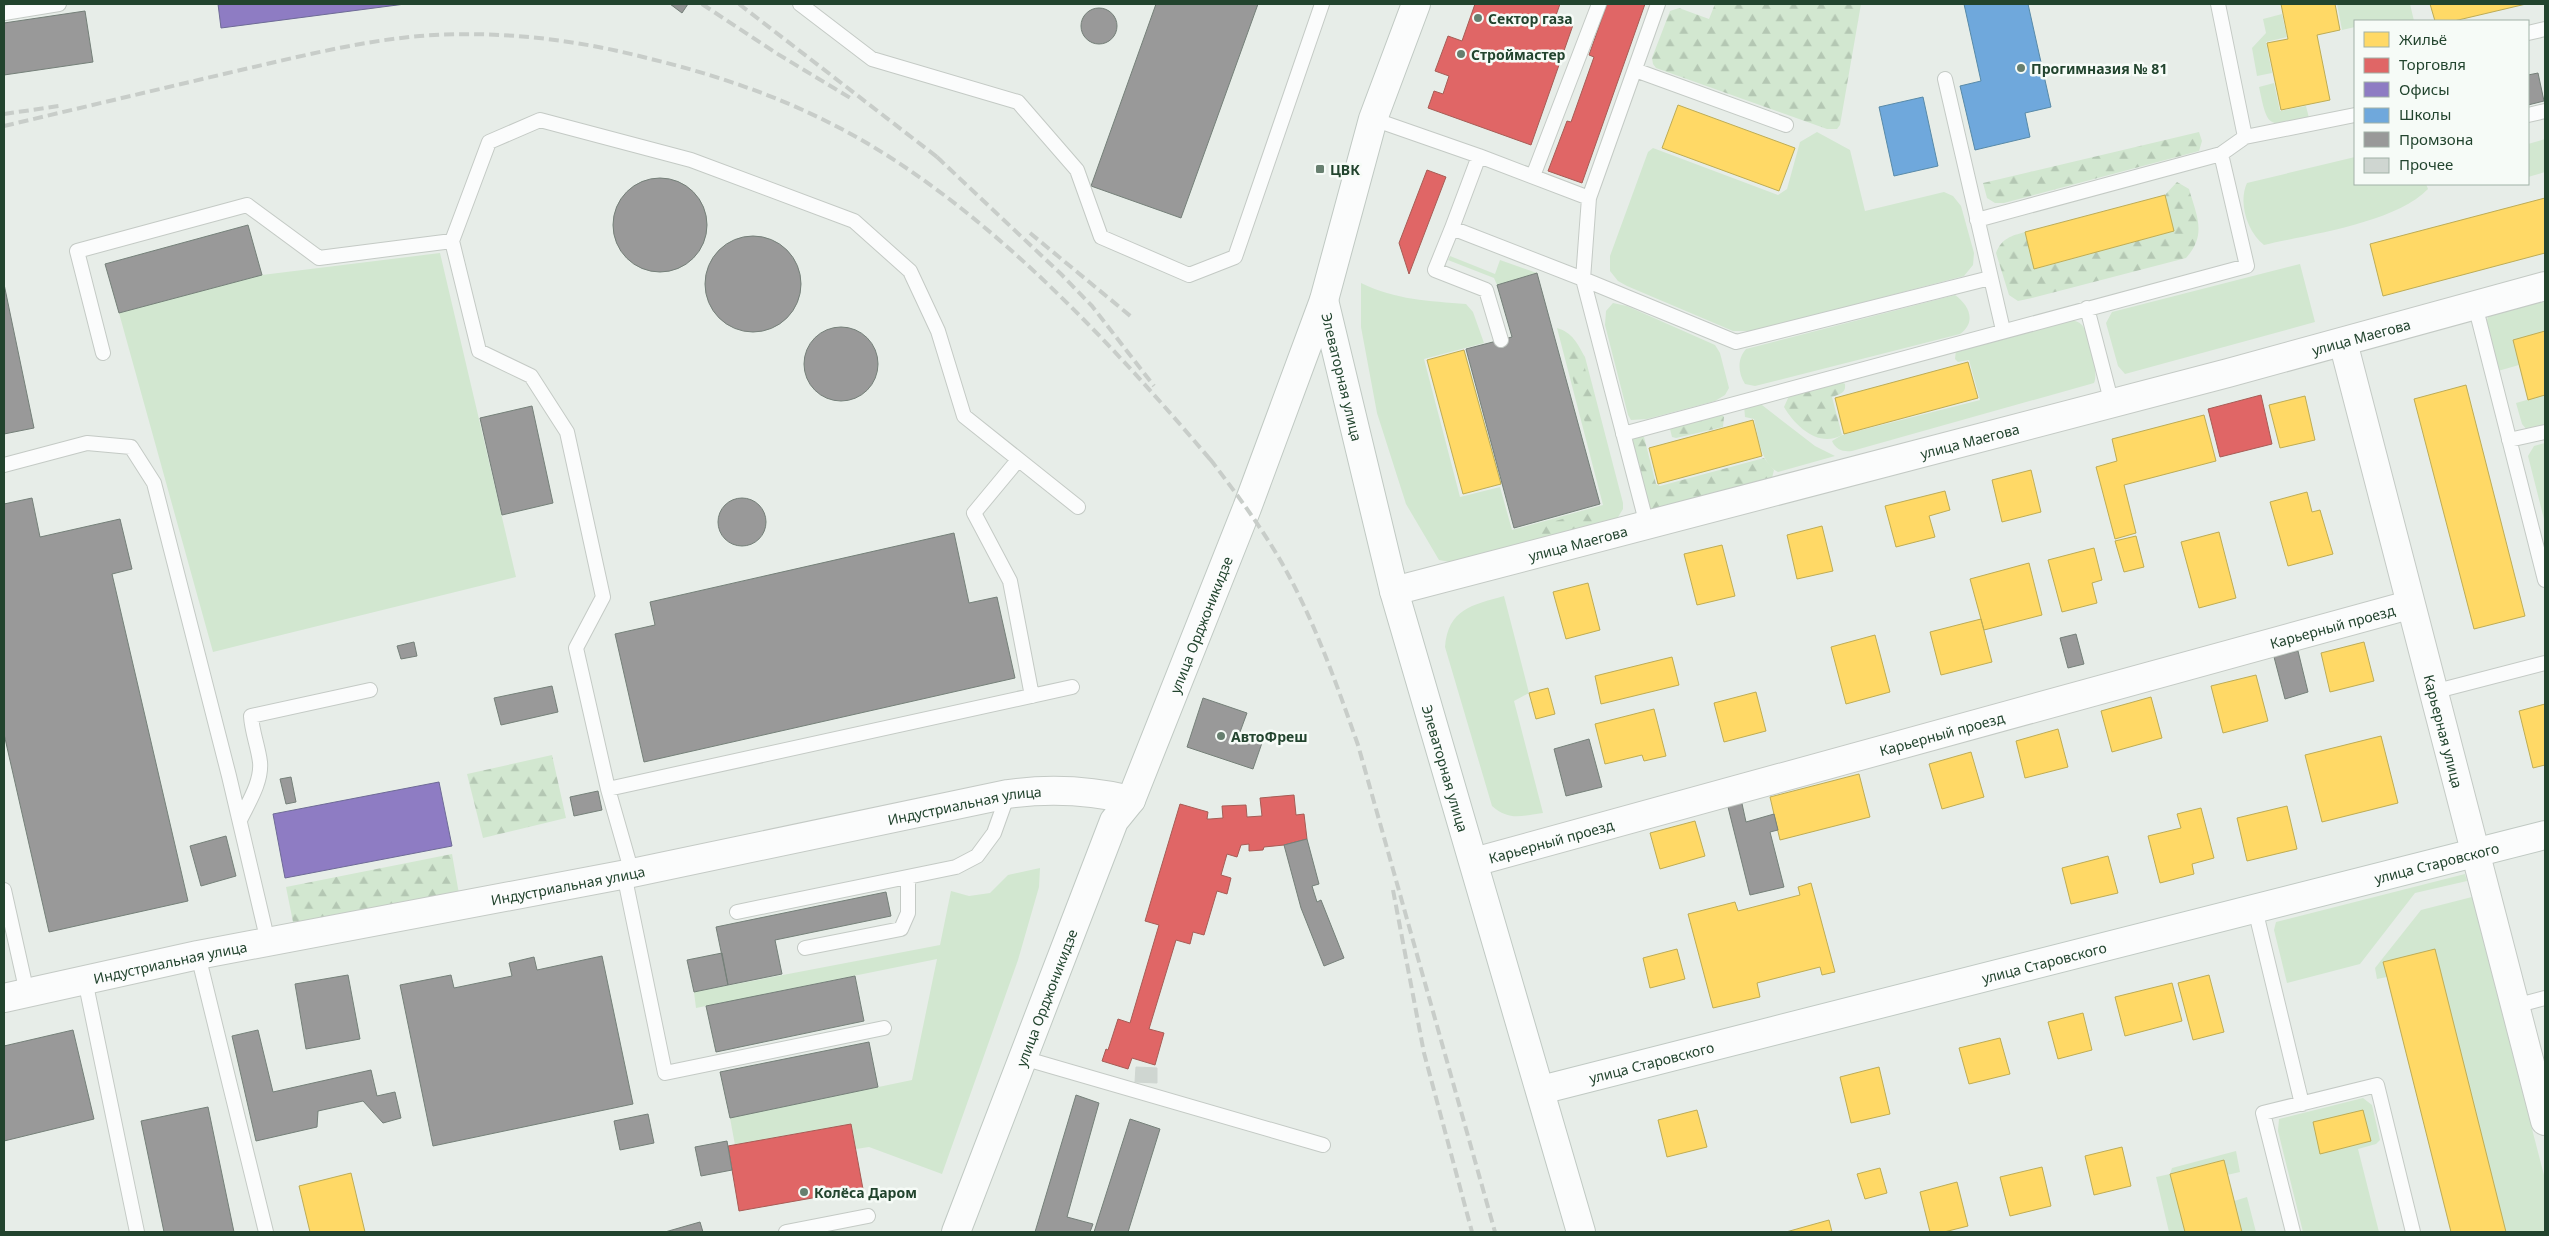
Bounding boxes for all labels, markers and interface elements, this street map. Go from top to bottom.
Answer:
place label: Сектор газа [1488,9,1573,28]
marker: Сектор газа [1472,12,1484,24]
legend [2354,20,2529,185]
text: Жильё [2399,29,2447,49]
place label: Строймастер [1471,45,1566,64]
marker: Строймастер [1455,48,1467,60]
text: Торговля [2399,54,2466,74]
place label: Прогимназия № 81 [2031,59,2167,78]
marker: Прогимназия № 81 [2015,62,2027,74]
text: Офисы [2399,79,2450,99]
text: Школы [2399,104,2451,124]
text: Промзона [2399,129,2473,149]
text: Прочее [2399,154,2453,174]
place label: ЦВК [1330,160,1360,179]
marker: ЦВК [1314,163,1326,175]
street label: Элеваторная улица [1318,311,1367,443]
street label: улица Маегова [2310,314,2413,359]
street label: улица Маегова [1918,418,2021,463]
street label: улица Маегова [1526,521,1629,565]
street label: улица Орджоникидзе [1165,553,1237,696]
street label: Карьерный проезд [2268,600,2397,652]
street label: Карьерная улица [2420,672,2468,790]
street label: Элеваторная улица [1418,703,1473,834]
street label: Карьерный проезд [1877,707,2007,760]
place label: АвтоФреш [1231,727,1308,746]
marker: АвтоФреш [1215,730,1227,742]
street label: Индустриальная улица [886,781,1042,829]
street label: Карьерный проезд [1487,814,1616,867]
street label: улица Старовского [2372,838,2501,888]
street label: Индустриальная улица [489,861,647,909]
street label: улица Орджоникидзе [1011,926,1081,1069]
street label: Индустриальная улица [91,936,248,987]
street label: улица Старовского [1980,937,2108,987]
street label: улица Старовского [1587,1037,1716,1087]
place label: Колёса Даром [814,1183,917,1202]
marker: Колёса Даром [798,1186,810,1198]

